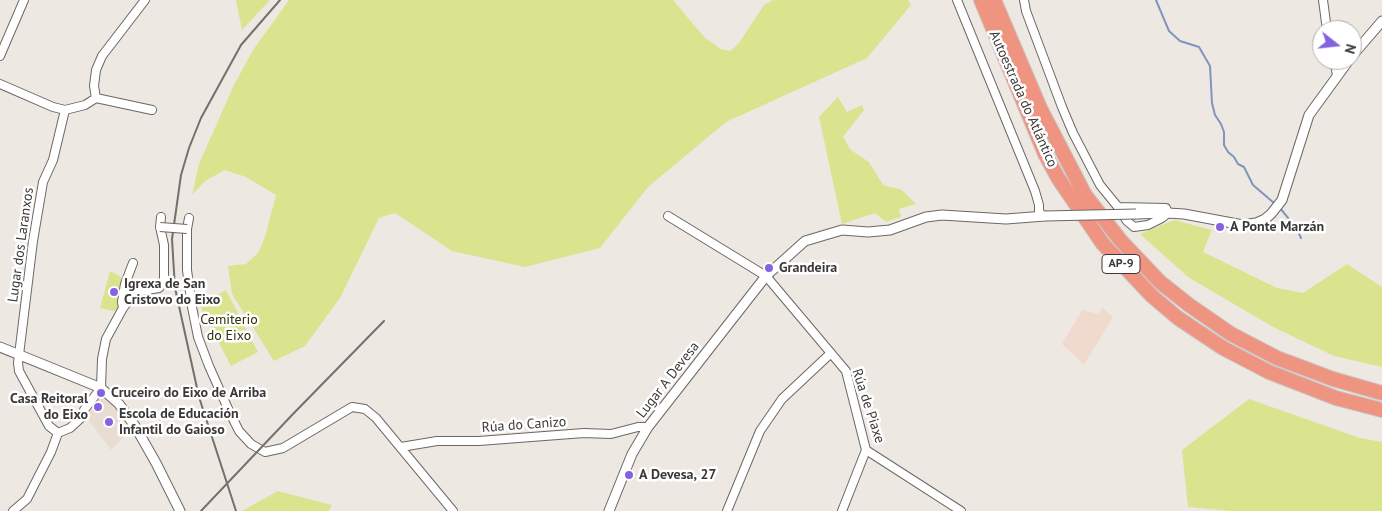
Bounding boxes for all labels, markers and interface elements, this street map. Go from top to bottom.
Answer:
north arrow [1312,20,1362,70]
street label: Autoestrada do Atlántico [985,28,1061,170]
text: N [1341,42,1360,56]
street label: Lugar dos Laranxos [5,187,37,303]
place label: A Ponte Marzán [1230,219,1324,235]
marker: A Ponte Marzán [1214,221,1226,233]
road number: AP-9 [1102,254,1140,274]
place label: Grandeira [779,260,837,276]
marker: Grandeira [763,262,775,274]
place label: Igrexa de San Cristovo do Eixo [124,276,220,308]
marker: Igrexa de San Cristovo do Eixo [108,286,120,298]
park label: Cemiterio do Eixo [200,312,258,344]
street label: Lugar A Devesa [633,339,703,421]
street label: Rúa de Piaxe [848,367,888,445]
place label: Cruceiro do Eixo de Arriba [111,385,266,401]
marker: Cruceiro do Eixo de Arriba [95,387,107,399]
place label: Casa Reitoral do Eixo [10,391,88,424]
marker: Casa Reitoral do Eixo [92,401,104,413]
place label: Escola de Educación Infantil do Gaioso [119,406,239,438]
street label: Rúa do Canizo [481,414,567,436]
marker: Escola de Educación Infantil do Gaioso [103,416,115,428]
place label: A Devesa, 27 [639,467,716,483]
marker: A Devesa, 27 [623,469,635,481]

